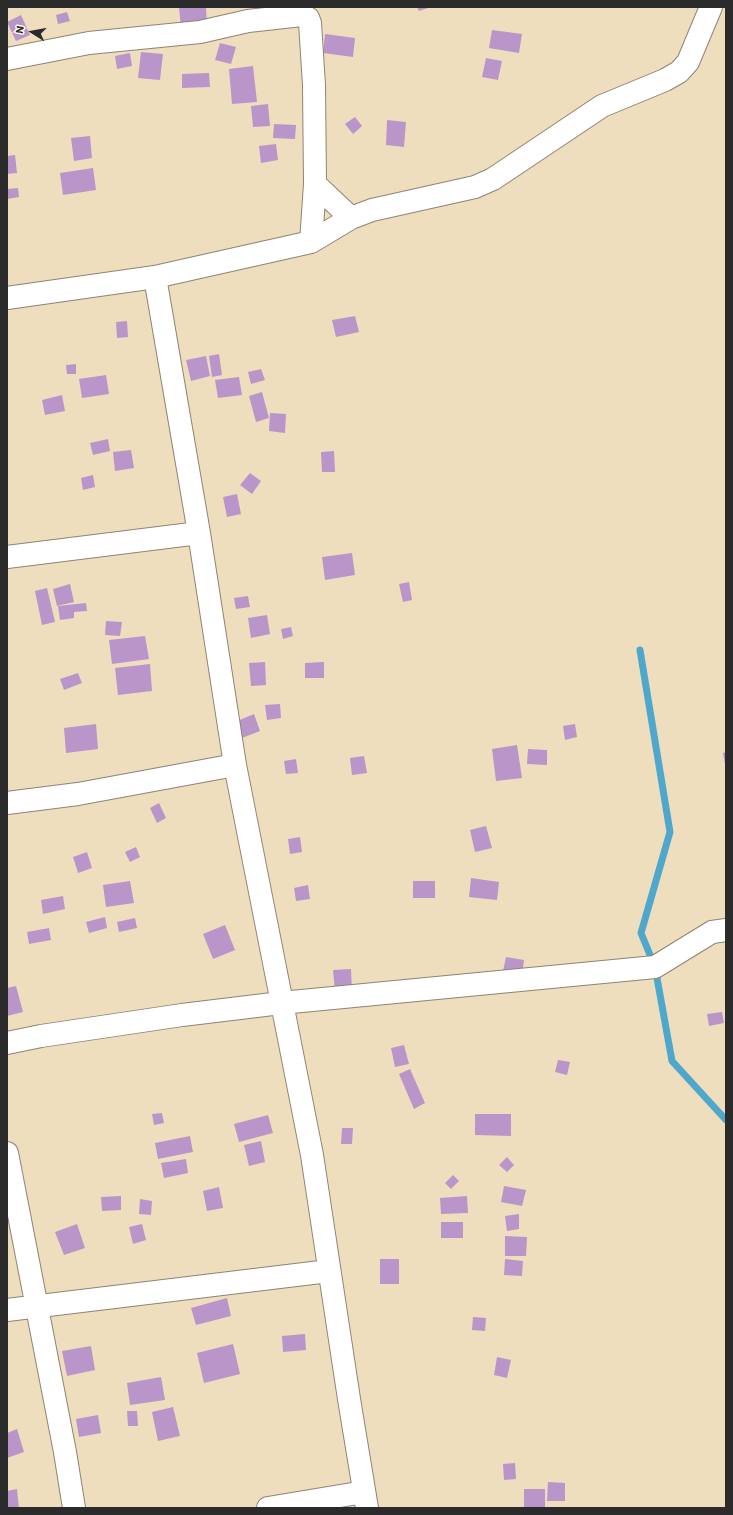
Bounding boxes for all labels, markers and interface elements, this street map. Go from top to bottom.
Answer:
north arrow [12,12,52,52]
text: N [13,25,27,35]

